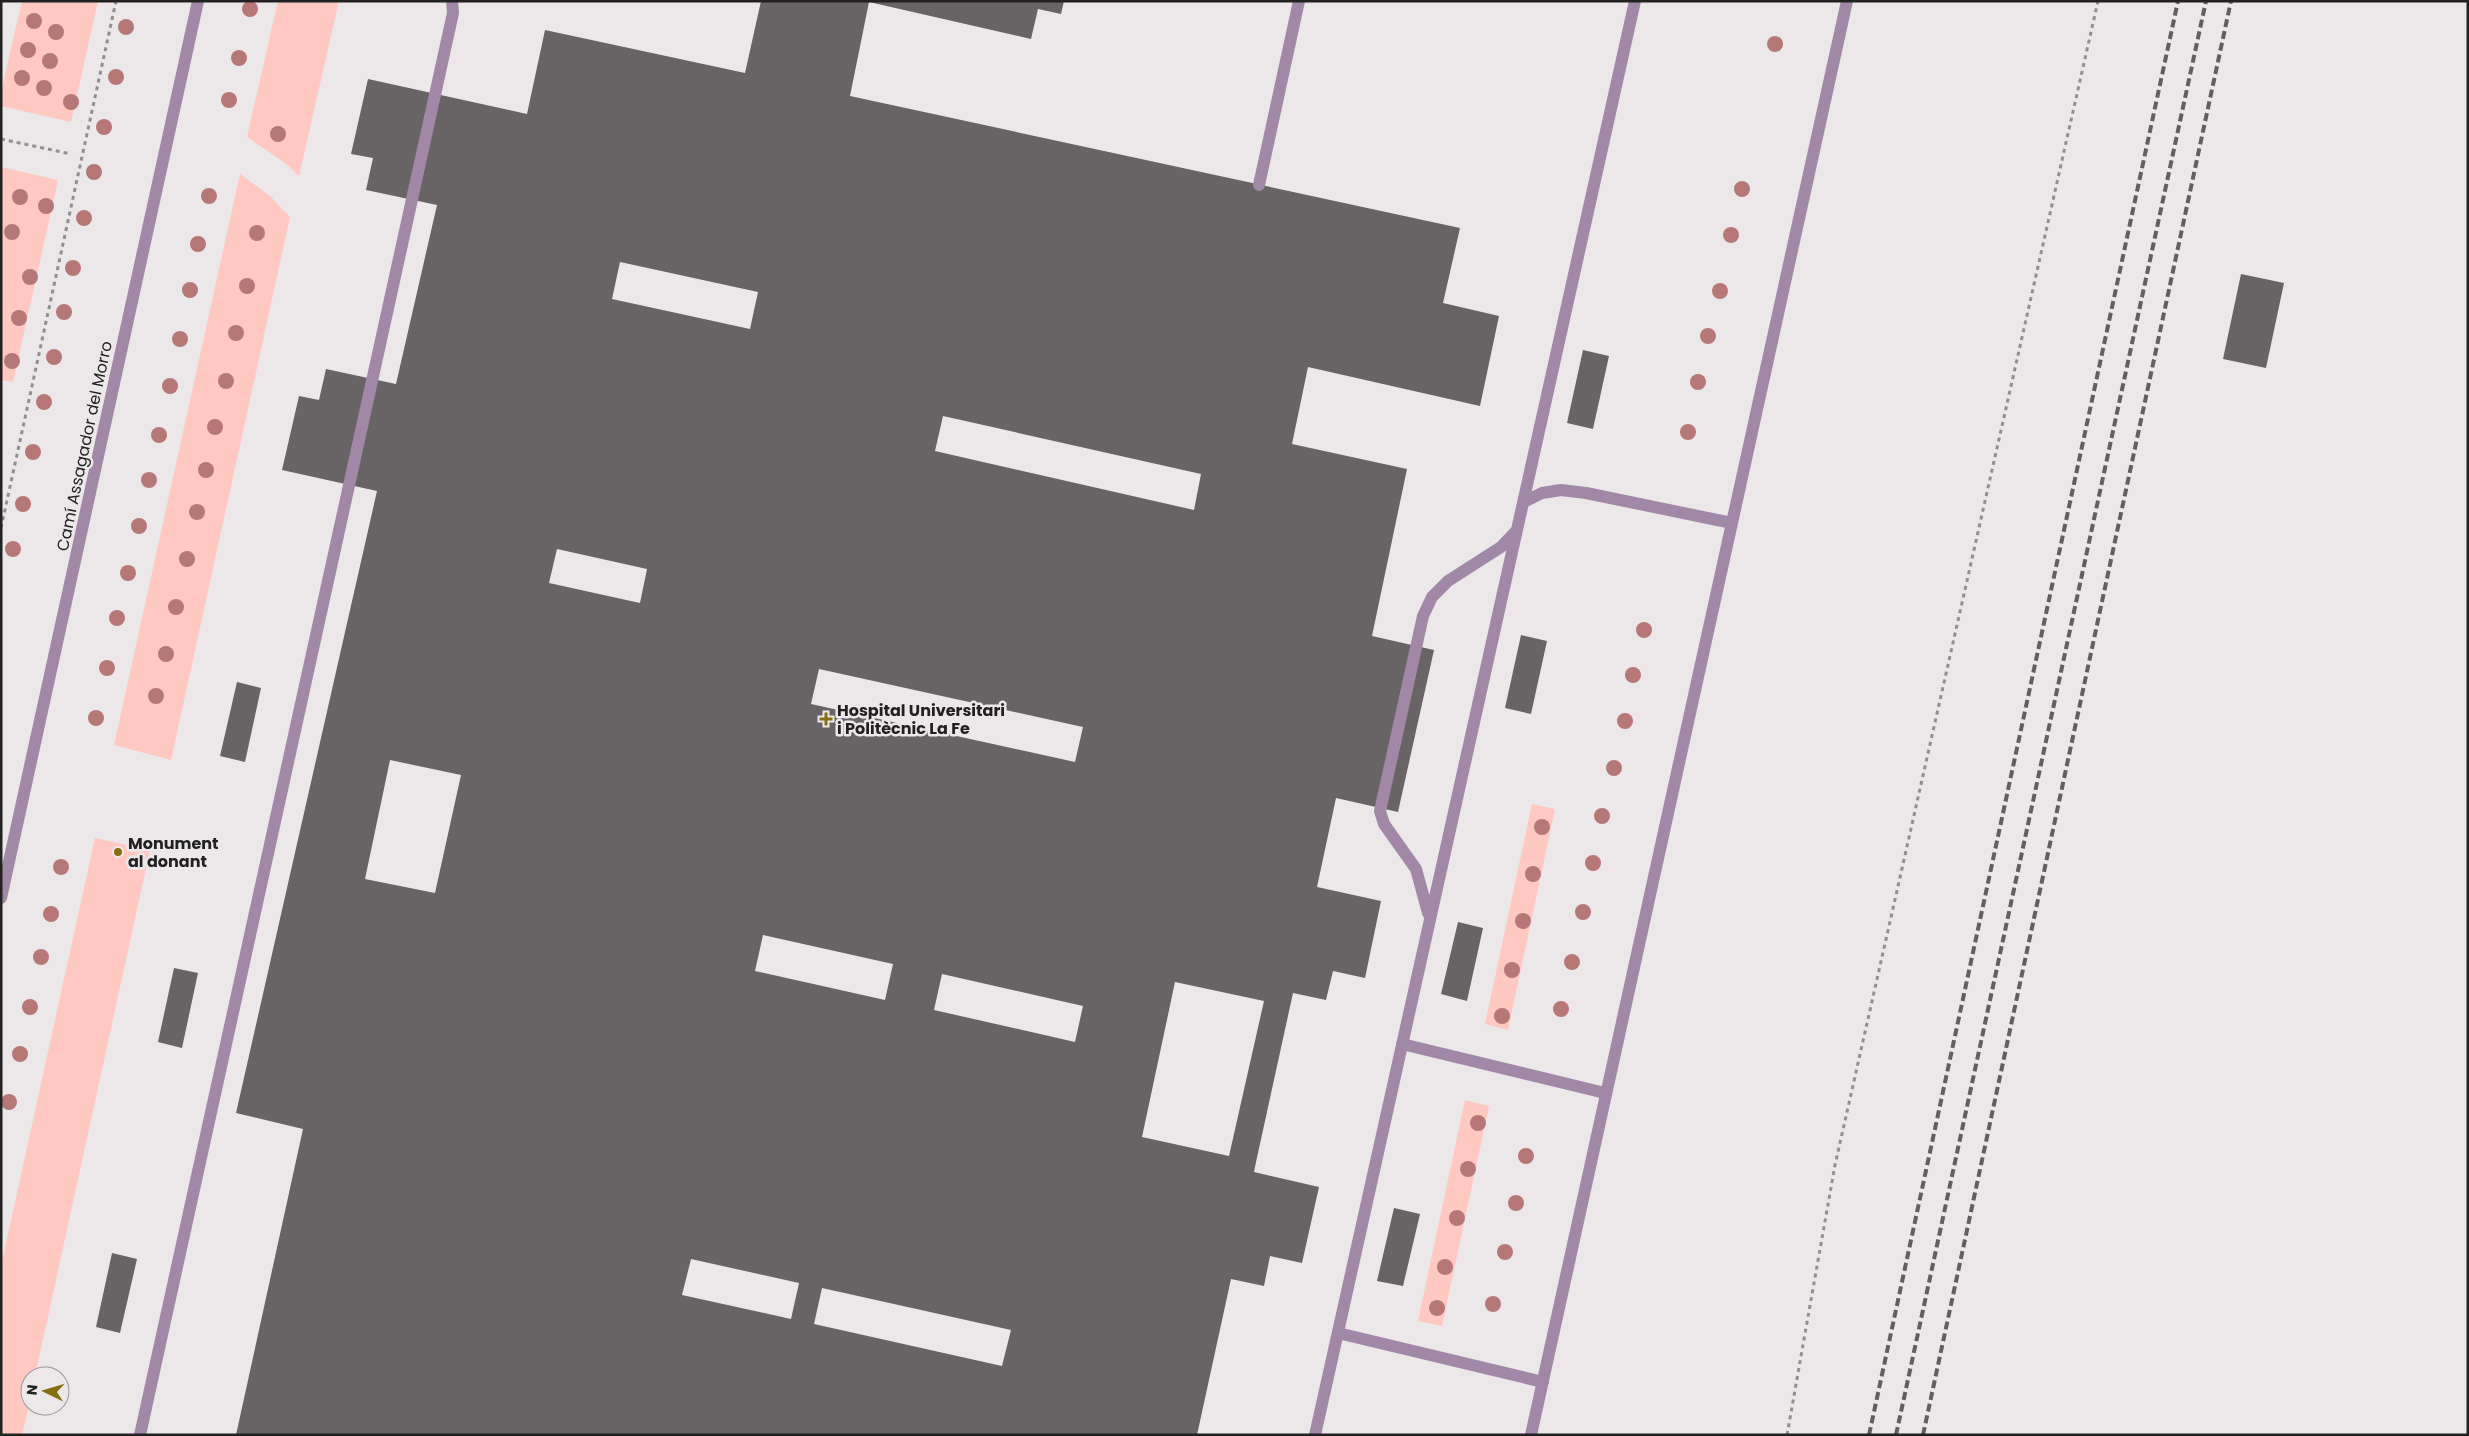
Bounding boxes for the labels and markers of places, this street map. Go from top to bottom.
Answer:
place label: Hospital Universitari i Politècnic La Fe [837,699,1005,740]
marker: Hospital Universitari i Politècnic La Fe [819,712,833,726]
place label: Monument al donant [128,832,219,873]
marker: Monument al donant [112,846,124,858]

